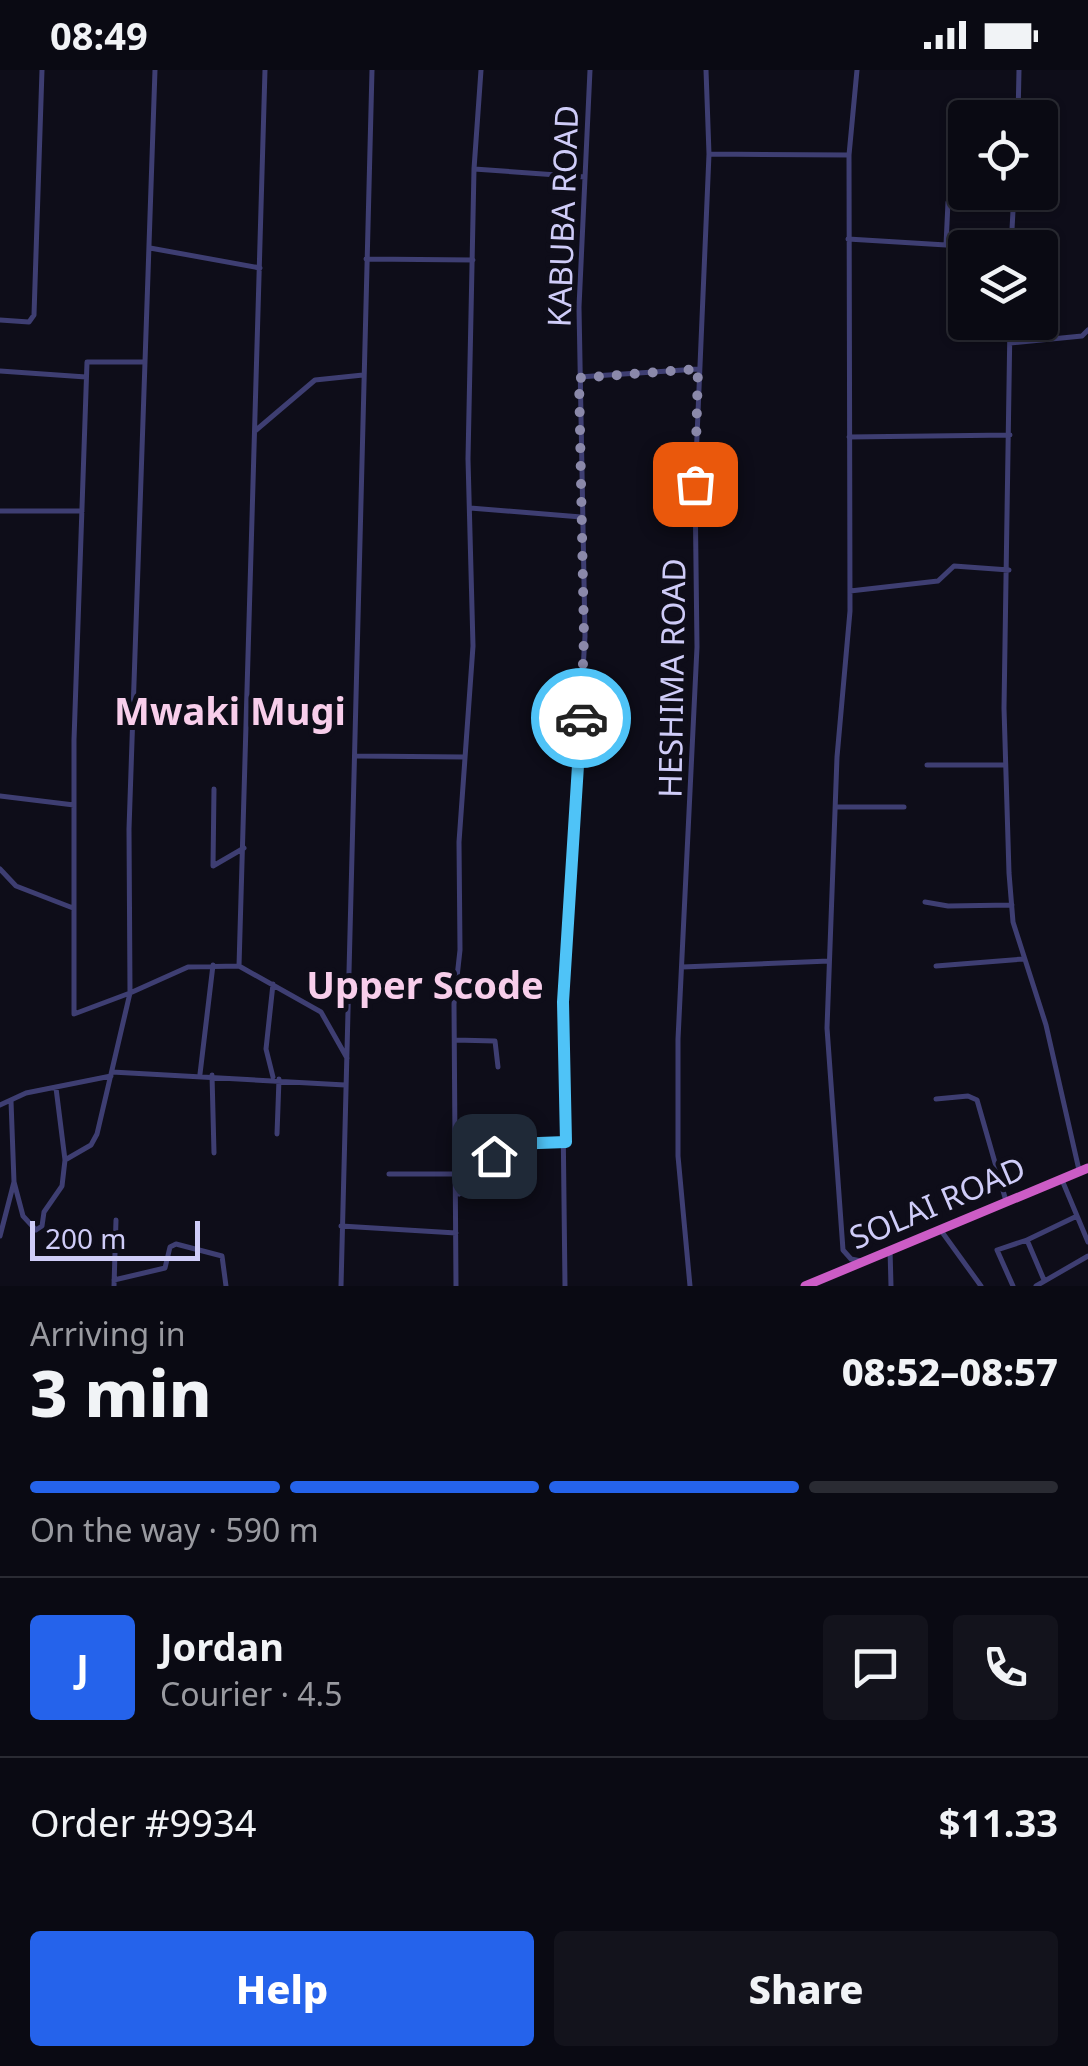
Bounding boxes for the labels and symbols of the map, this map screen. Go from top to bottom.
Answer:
street label: KABUBA ROAD [537,104,587,328]
pin [653,442,738,527]
street label: HESHIMA ROAD [647,558,695,798]
courier [531,668,631,768]
district label: Mwaki Mugi [114,684,346,736]
district label: Upper Scode [306,958,544,1010]
pin [452,1114,537,1199]
street label: SOLAI ROAD [843,1146,1031,1258]
scale bar [30,1216,200,1260]

